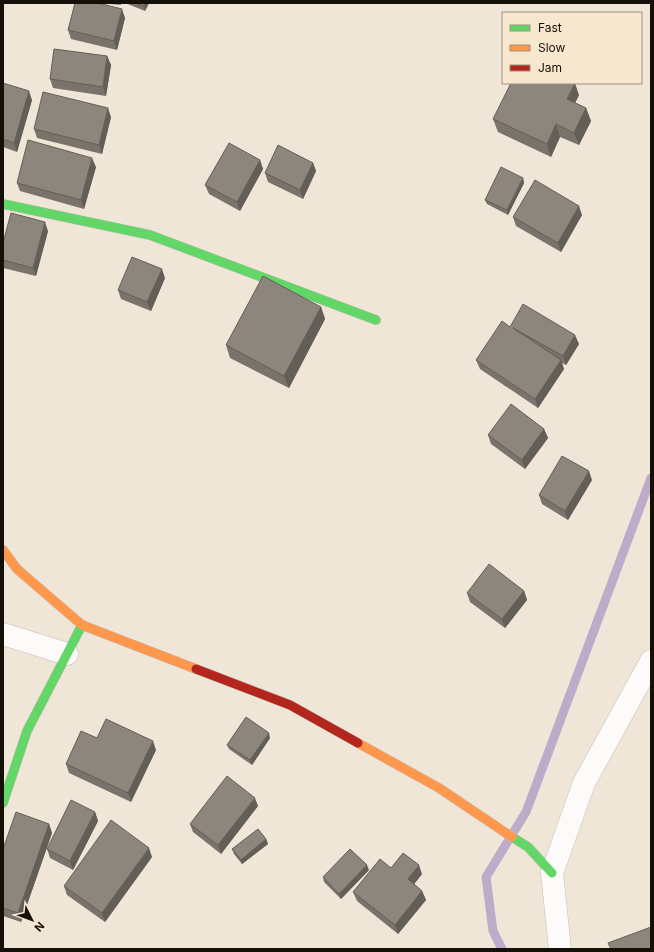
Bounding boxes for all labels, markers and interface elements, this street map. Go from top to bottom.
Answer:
legend [502,12,642,84]
text: Fast [538,20,562,35]
text: Slow [538,40,566,55]
text: Jam [538,60,562,75]
north arrow [12,900,52,940]
text: N [31,919,47,934]

